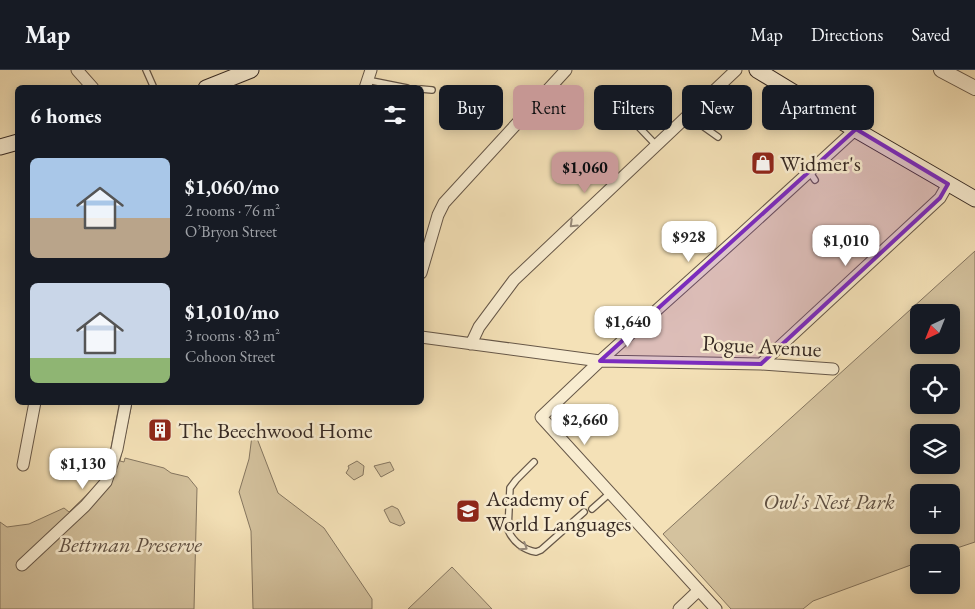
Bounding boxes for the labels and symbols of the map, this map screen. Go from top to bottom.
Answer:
place label: Widmer's [780,149,861,178]
shop icon: Widmer's [750,150,776,176]
pin: $1,060 [544,152,626,194]
one-way arrow [570,218,579,227]
pin: $928 [659,220,719,263]
pin: $1,010 [805,224,887,267]
north arrow [910,304,960,354]
pin: $1,640 [587,306,669,348]
street label: Pogue Avenue [702,328,823,364]
pin: $2,660 [544,404,626,446]
place label: The Beechwood Home [178,416,373,445]
building icon: The Beechwood Home [147,417,173,443]
pin: $1,130 [42,448,124,490]
place label: Academy of World Languages [485,484,631,538]
park label: Owl's Nest Park [763,487,895,516]
school or university icon: Academy of World Languages [455,498,481,524]
park label: Bettman Preserve [57,530,202,559]
one-way arrow [519,540,528,550]

